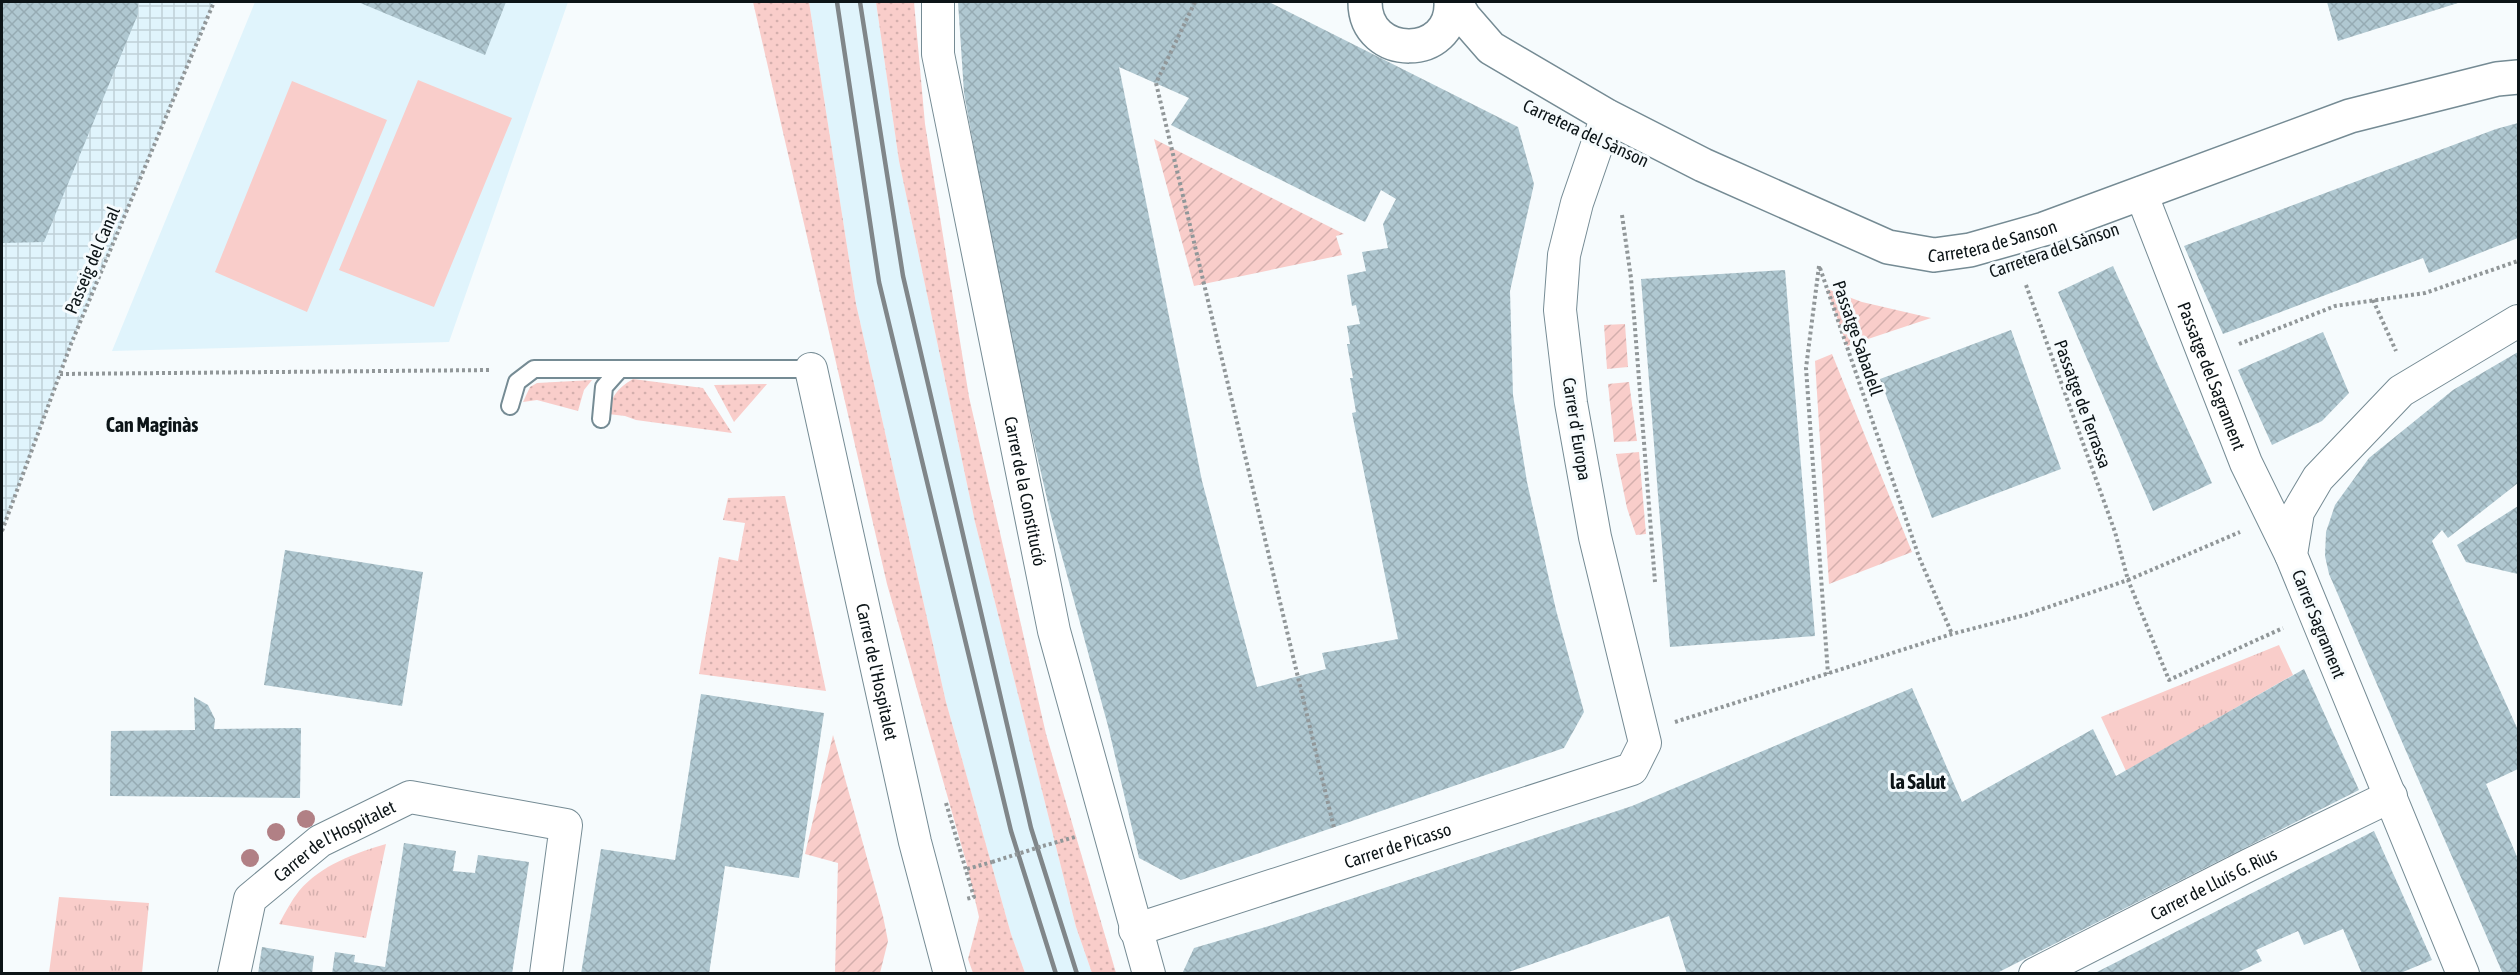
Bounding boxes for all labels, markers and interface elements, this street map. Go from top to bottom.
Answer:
street label: Carretera del Sànson [1520,95,1652,171]
street label: Passeig del Canal [60,203,124,317]
street label: Carretera de Sanson [1927,215,2060,266]
street label: Carretera del Sànson [1986,218,2122,282]
street label: Passatge Sabadell [1829,278,1888,398]
street label: Passatge del Sagrament [2174,299,2250,453]
street label: Passatge de Terrassa [2050,337,2116,471]
street label: Carrer d' Europa [1558,376,1596,482]
district label: Can Maginàs [106,413,198,436]
street label: Carrer de la Constitució [1001,415,1051,568]
street label: Carrer Sagrament [2288,567,2350,681]
street label: Carrer de l'Hospitalet [852,601,903,742]
district label: la Salut [1890,770,1946,793]
street label: Carrer de l'Hospitalet [269,795,398,886]
street label: Carrer de Picasso [1341,818,1454,872]
street label: Carrer de Lluís G. Rius [2146,843,2280,924]

